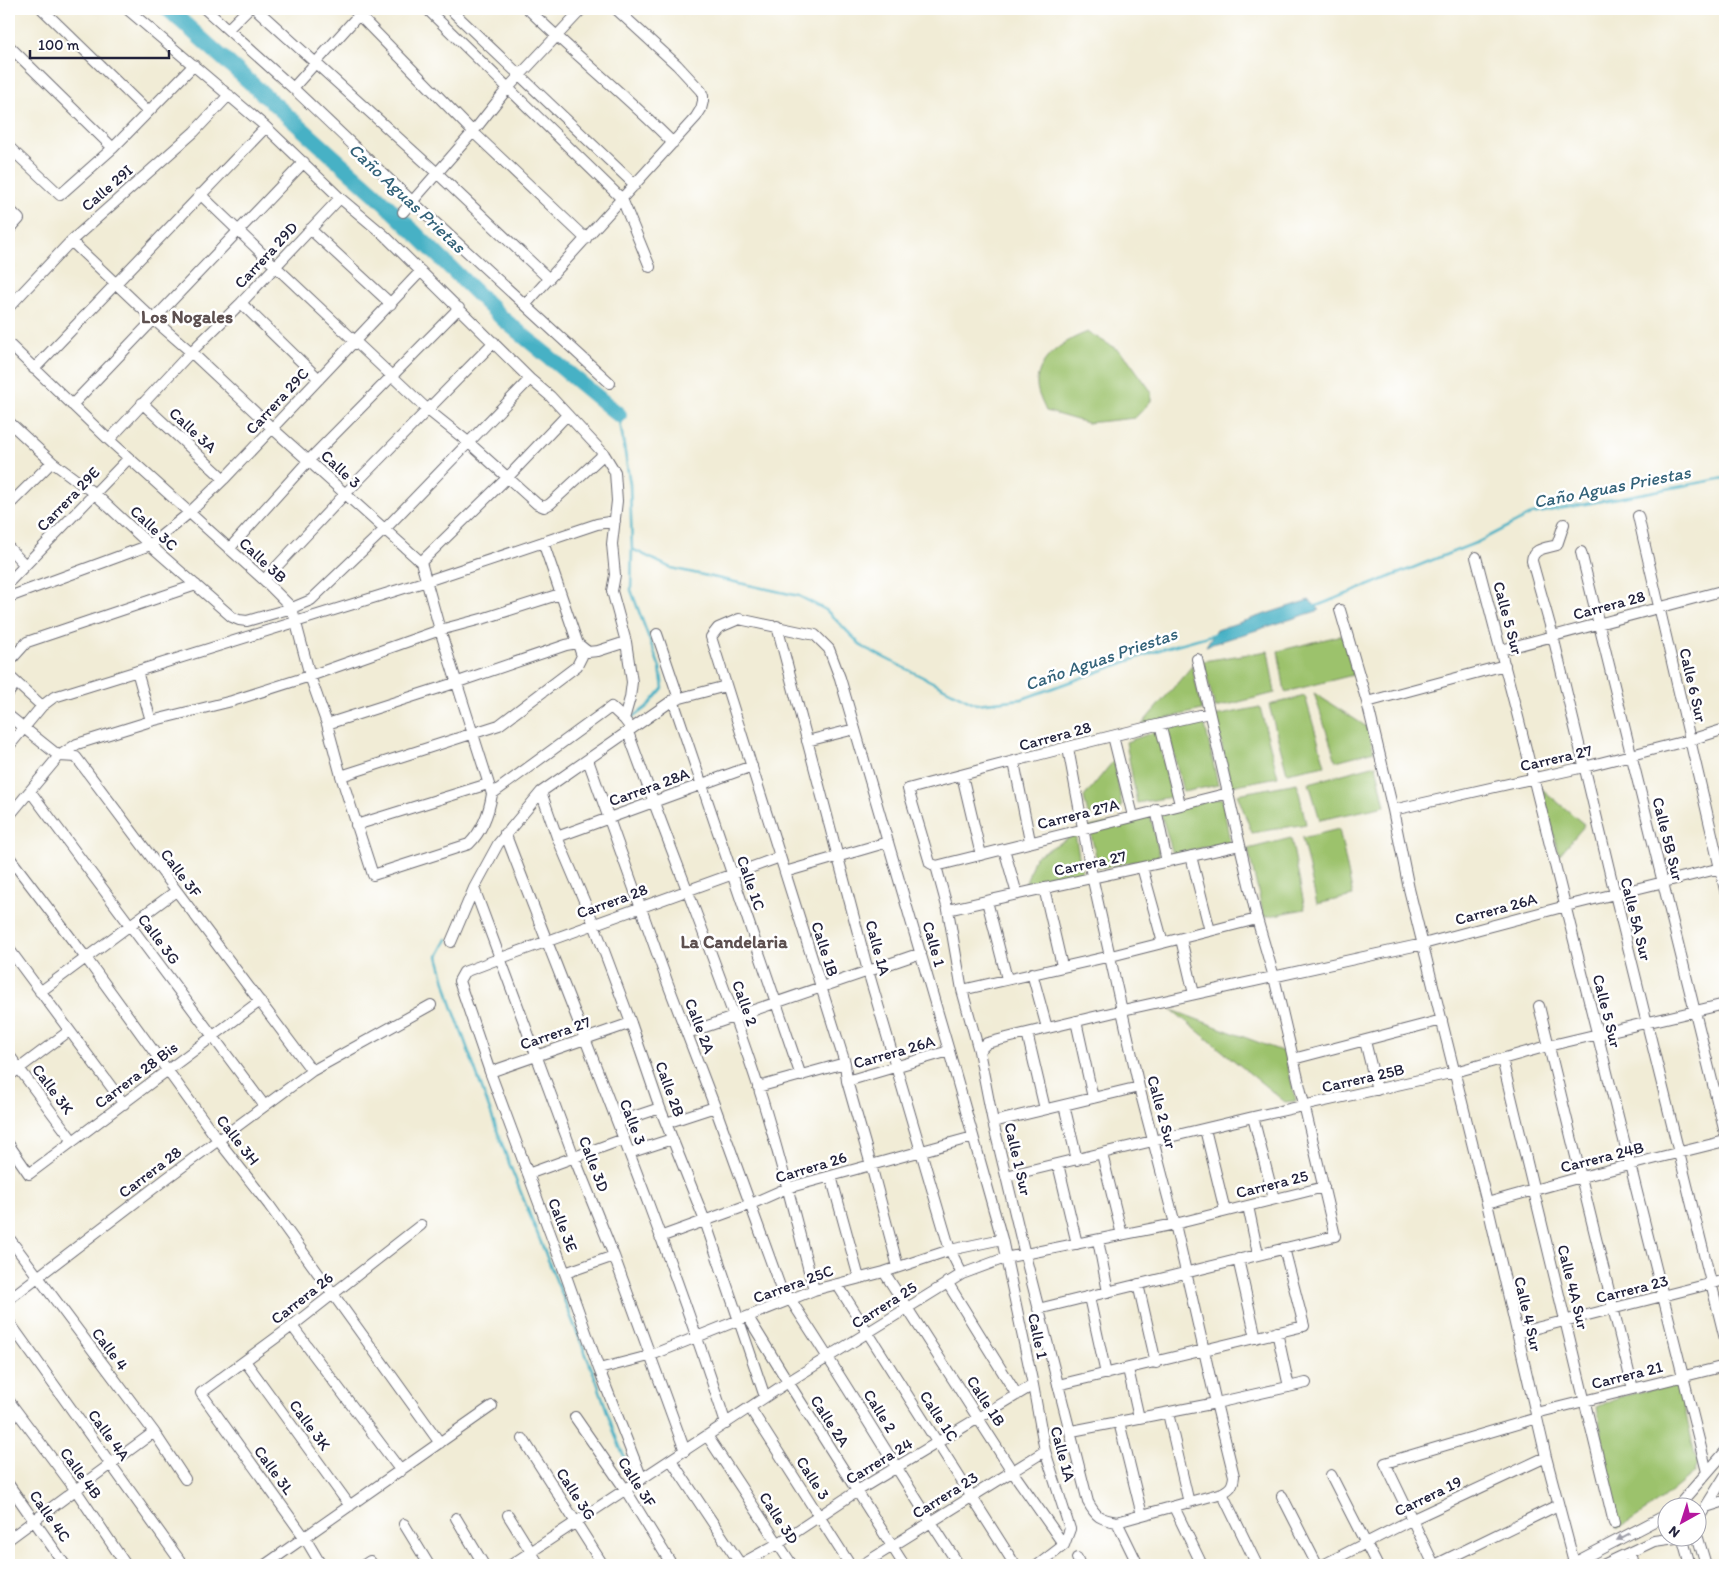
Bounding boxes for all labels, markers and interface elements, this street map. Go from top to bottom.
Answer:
scale bar [30,28,169,60]
text: 100 m [38,36,80,54]
water label: Caño Aguas Prietas [344,138,471,258]
street label: Calle 29I [78,161,137,215]
street label: Carrera 29D [230,217,302,292]
district label: Los Nogales [141,306,233,328]
street label: Carrera 29C [241,364,313,438]
street label: Calle 3A [165,403,221,457]
street label: Calle 3 [317,446,365,492]
water label: Caño Aguas Priestas [1532,461,1693,513]
street label: Carrera 29E [33,463,104,535]
street label: Calle 3C [126,501,182,555]
street label: Calle 3B [235,533,291,587]
street label: Calle 5 Sur [1489,579,1527,657]
street label: Carrera 28 [1571,586,1647,624]
water label: Caño Aguas Priestas [1022,622,1181,695]
street label: Calle 6 Sur [1675,646,1711,724]
street label: Carrera 28 [1017,717,1093,755]
street label: Carrera 27 [1518,740,1594,775]
street label: Carrera 28A [606,764,692,810]
street label: Carrera 27A [1035,795,1121,833]
street label: Calle 5B Sur [1648,795,1688,883]
street label: Calle 3F [157,845,206,902]
street label: Carrera 27 [1052,846,1128,880]
street label: Calle 1C [733,853,769,913]
street label: Calle 5A Sur [1616,875,1656,963]
street label: Carrera 28 [574,879,650,923]
street label: Carrera 26A [1453,889,1539,929]
street label: Calle 3G [134,910,184,968]
street label: Calle 1A [862,918,894,978]
street label: Calle 1B [807,919,843,979]
street label: Calle 1 [918,919,950,969]
district label: La Candelaria [681,931,788,953]
street label: Calle 5 Sur [1589,972,1625,1050]
street label: Calle 2 [728,978,762,1029]
street label: Calle 2A [681,996,719,1056]
street label: Carrera 27 [517,1012,593,1054]
street label: Carrera 26A [851,1031,937,1073]
street label: Carrera 28 Bis [91,1038,181,1112]
street label: Calle 2B [651,1059,689,1119]
street label: Carrera 25B [1320,1059,1406,1097]
street label: Calle 3K [28,1060,78,1118]
street label: Calle 2 Sur [1143,1073,1181,1151]
street label: Calle 3 [616,1096,650,1148]
street label: Calle 3H [212,1111,264,1169]
street label: Calle 1 Sur [1000,1121,1036,1198]
street label: Calle 3D [575,1133,613,1195]
street label: Carrera 24B [1558,1137,1646,1177]
street label: Carrera 28 [115,1142,185,1202]
street label: Carrera 26 [773,1147,849,1187]
street label: Carrera 25 [1234,1166,1310,1202]
street label: Calle 3E [544,1195,582,1255]
street label: Calle 4A Sur [1553,1243,1593,1332]
street label: Carrera 25C [750,1261,836,1307]
street label: Carrera 26 [267,1268,337,1328]
street label: Carrera 23 [1594,1271,1670,1307]
street label: Calle 4 Sur [1510,1275,1546,1354]
street label: Carrera 25 [848,1277,920,1333]
street label: Calle 1 [1024,1311,1052,1361]
street label: Calle 4 [88,1324,132,1374]
street label: Carrera 21 [1589,1357,1665,1393]
street label: Calle 1B [963,1372,1009,1430]
street label: Calle 2 [859,1386,901,1437]
street label: Calle 1C [916,1387,962,1445]
street label: Calle 2A [806,1392,854,1450]
street label: Calle 3K [285,1396,335,1455]
street label: Calle 4A [84,1406,134,1464]
street label: Calle 1A [1047,1424,1079,1484]
street label: Carrera 24 [842,1433,916,1488]
street label: Calle 3L [250,1442,298,1498]
street label: Calle 4B [56,1444,106,1502]
street label: Calle 3F [614,1453,661,1511]
street label: Calle 3 [792,1453,834,1503]
street label: Calle 3G [552,1464,600,1524]
street label: Carrera 23 [909,1467,982,1523]
street label: Carrera 19 [1391,1472,1465,1520]
street label: Calle 4C [25,1486,75,1546]
street label: Calle 3D [755,1488,803,1548]
north arrow [1656,1496,1706,1546]
text: N [1665,1522,1683,1541]
one-way arrow [1616,1533,1630,1541]

